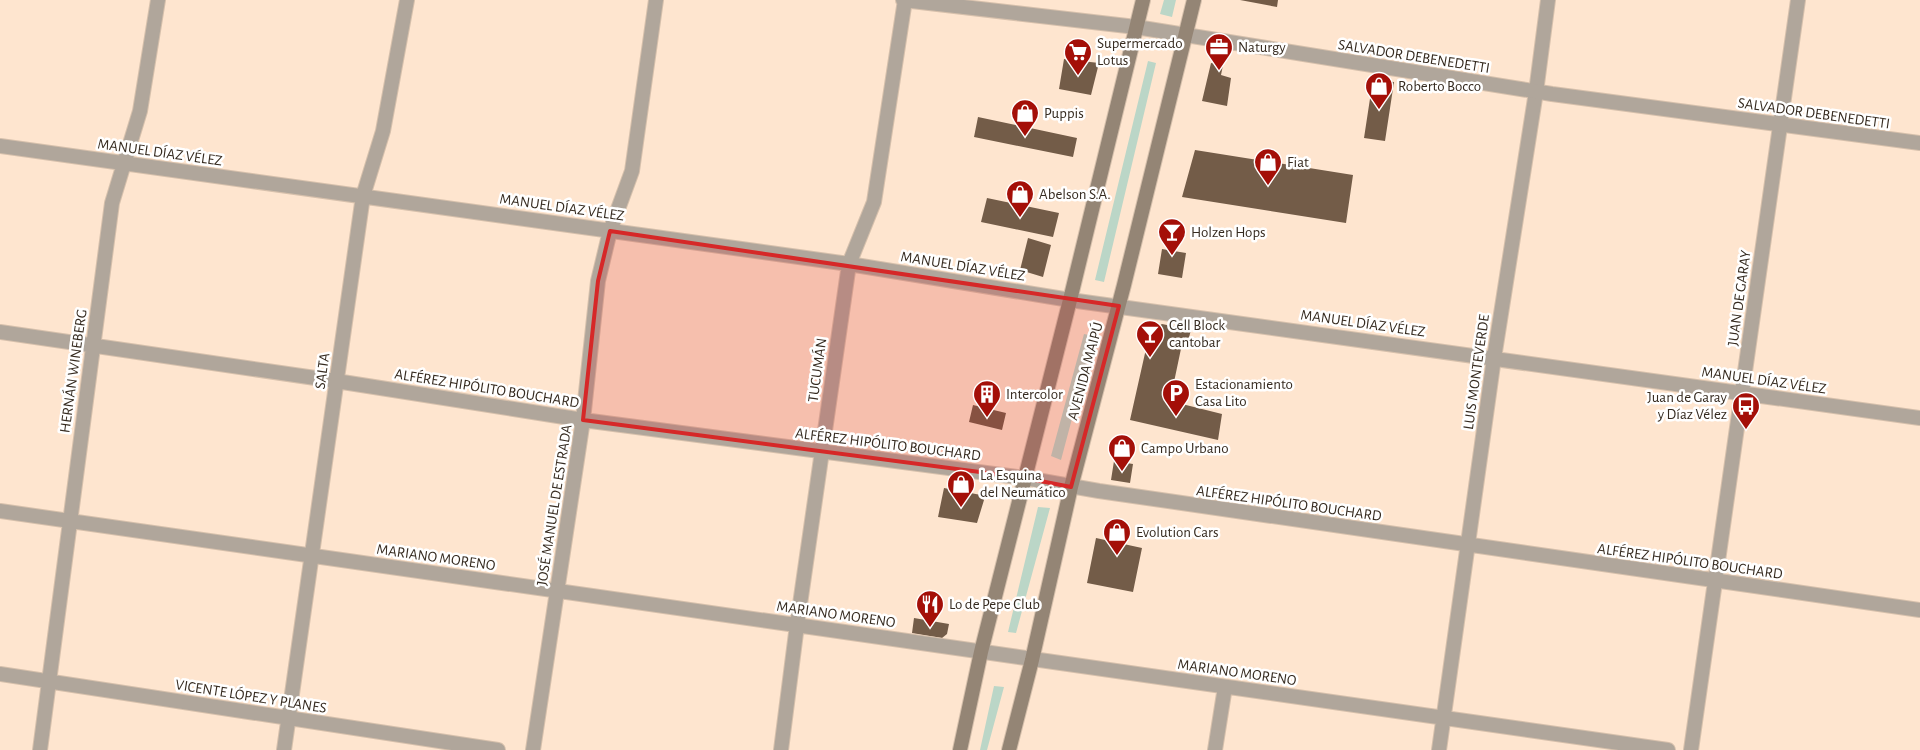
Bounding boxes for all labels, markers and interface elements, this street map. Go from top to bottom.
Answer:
office icon: Naturgy [1204,32,1234,71]
place label: Supermercado Lotus [1097,36,1183,68]
supermarket icon: Supermercado Lotus [1063,37,1093,76]
street label: SALVADOR DEBENEDETTI [1337,37,1491,76]
place label: Naturgy [1238,40,1286,55]
shop icon: Roberto Bocco [1364,71,1394,110]
place label: Roberto Bocco [1398,79,1481,94]
street label: SALVADOR DEBENEDETTI [1737,95,1891,132]
shop icon: Puppis [1010,98,1040,137]
place label: Puppis [1044,106,1084,121]
street label: MANUEL DÍAZ VÉLEZ [97,134,224,169]
shop icon: Fiat [1253,147,1283,186]
place label: Fiat [1287,155,1309,170]
shop icon: Abelson S.A. [1005,179,1035,218]
place label: Abelson S.A. [1039,187,1111,202]
street label: MANUEL DÍAZ VÉLEZ [499,189,626,224]
bar icon: Holzen Hops [1157,217,1187,256]
place label: Holzen Hops [1191,225,1266,240]
street label: MANUEL DÍAZ VÉLEZ [900,247,1027,284]
street label: JUAN DE GARAY [1725,249,1754,347]
street label: MANUEL DÍAZ VÉLEZ [1300,305,1427,340]
street label: HERNÁN WINEBERG [55,308,90,434]
street label: LUIS MONTEVERDE [1461,314,1492,431]
place label: Cell Block cantobar [1169,318,1225,350]
bar icon: Cell Block cantobar [1135,319,1165,358]
street label: AVENIDA MAIPÚ [1063,320,1106,422]
street label: TUCUMÁN [804,337,829,403]
street label: SALTA [313,352,333,390]
street label: MANUEL DÍAZ VÉLEZ [1701,362,1828,397]
street label: ALFÉREZ HIPÓLITO BOUCHARD [394,365,581,411]
place label: Estacionamiento Casa Lito [1195,377,1293,409]
parking icon: Estacionamiento Casa Lito [1161,378,1191,417]
building icon: Intercolor [972,379,1002,418]
place label: Intercolor [1006,387,1063,402]
place label: Juan de Garay y Díaz Vélez [1647,390,1728,422]
bus stop icon: Juan de Garay y Díaz Vélez [1731,391,1761,430]
street label: JOSÉ MANUEL DE ESTRADA [532,423,575,587]
street label: ALFÉREZ HIPÓLITO BOUCHARD [794,424,982,463]
shop icon: Campo Urbano [1107,433,1137,472]
place label: Campo Urbano [1141,441,1229,456]
place label: La Esquina del Neumático [980,468,1066,500]
shop icon: La Esquina del Neumático [946,469,976,508]
street label: ALFÉREZ HIPÓLITO BOUCHARD [1195,481,1383,524]
shop icon: Evolution Cars [1102,517,1132,556]
place label: Evolution Cars [1136,525,1218,540]
street label: ALFÉREZ HIPÓLITO BOUCHARD [1596,539,1784,582]
street label: MARIANO MORENO [375,542,496,573]
restaurant icon: Lo de Pepe Club [915,589,945,628]
place label: Lo de Pepe Club [949,597,1040,612]
street label: MARIANO MORENO [775,599,896,630]
street label: MARIANO MORENO [1176,657,1297,688]
street label: VICENTE LÓPEZ Y PLANES [174,675,328,716]

